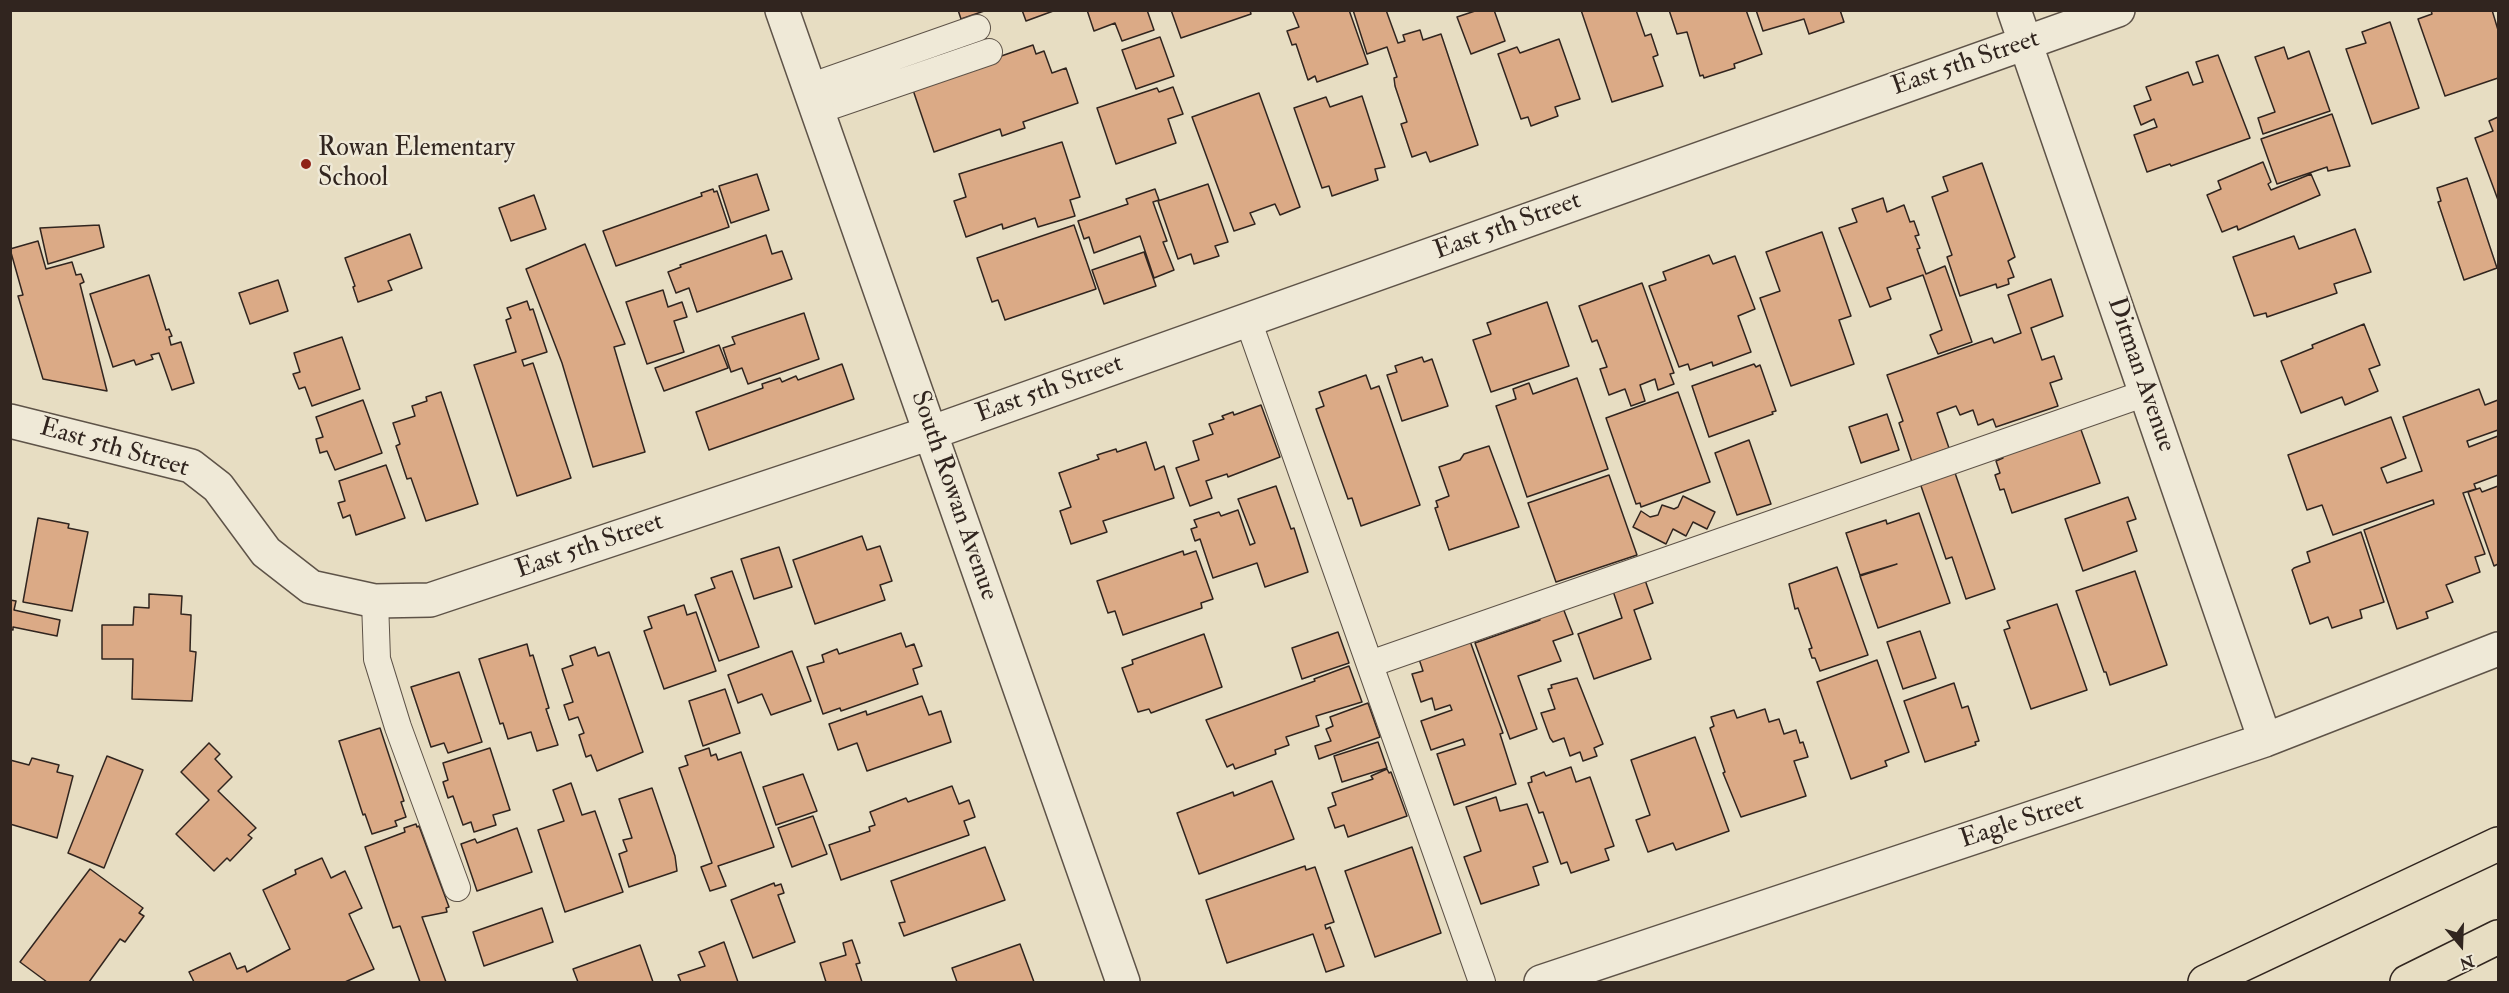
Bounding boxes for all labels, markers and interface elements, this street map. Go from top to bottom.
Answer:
street label: East 5th Street [1888,24,2044,104]
place label: Rowan Elementary School [318,133,515,194]
marker: Rowan Elementary School [299,157,313,171]
street label: East 5th Street [1430,186,1586,268]
street label: Ditman Avenue [2099,294,2181,456]
street label: East 5th Street [972,349,1128,431]
street label: South Rowan Avenue [903,387,1003,605]
street label: East 5th Street [36,413,192,485]
street label: East 5th Street [512,507,668,587]
street label: Eagle Street [1956,787,2088,857]
north arrow [2431,915,2491,975]
text: N [2457,950,2477,974]

